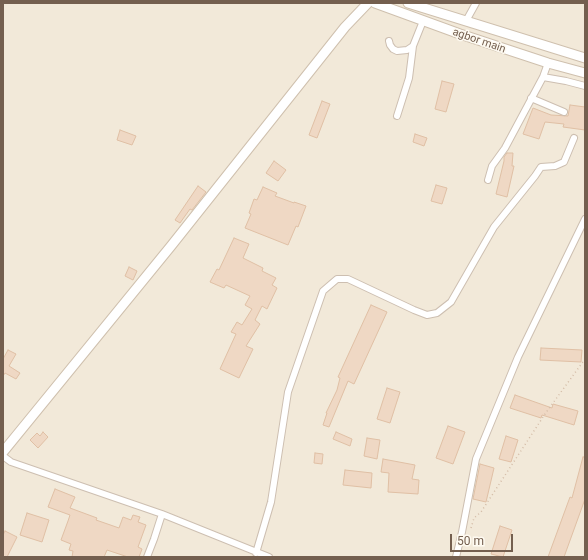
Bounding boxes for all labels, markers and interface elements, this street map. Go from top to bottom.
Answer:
street label: agbor main [451,26,507,56]
scale bar [452,526,515,552]
text: 50 m [457,534,484,548]

